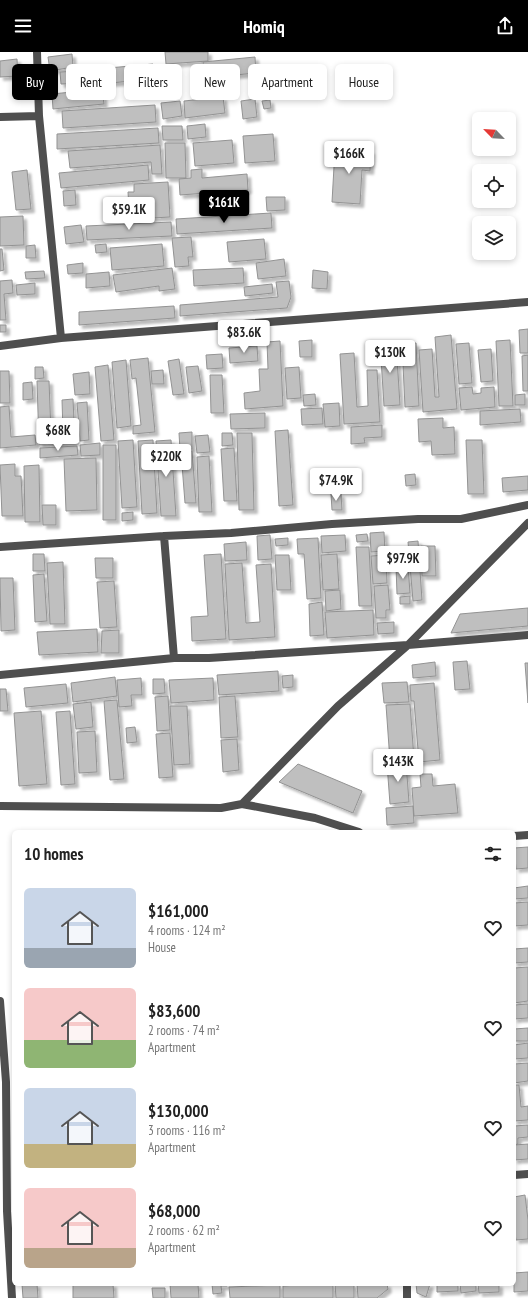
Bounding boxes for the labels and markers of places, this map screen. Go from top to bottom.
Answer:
pin: $166K [321,141,377,175]
pin: $161K [196,190,252,224]
pin: $59.1K [96,197,162,231]
pin: $83.6K [211,320,277,354]
pin: $130K [362,340,418,374]
pin: $68K [34,418,82,452]
pin: $220K [138,444,194,478]
pin: $74.9K [303,468,369,502]
pin: $97.9K [370,546,436,580]
pin: $143K [370,749,426,783]

